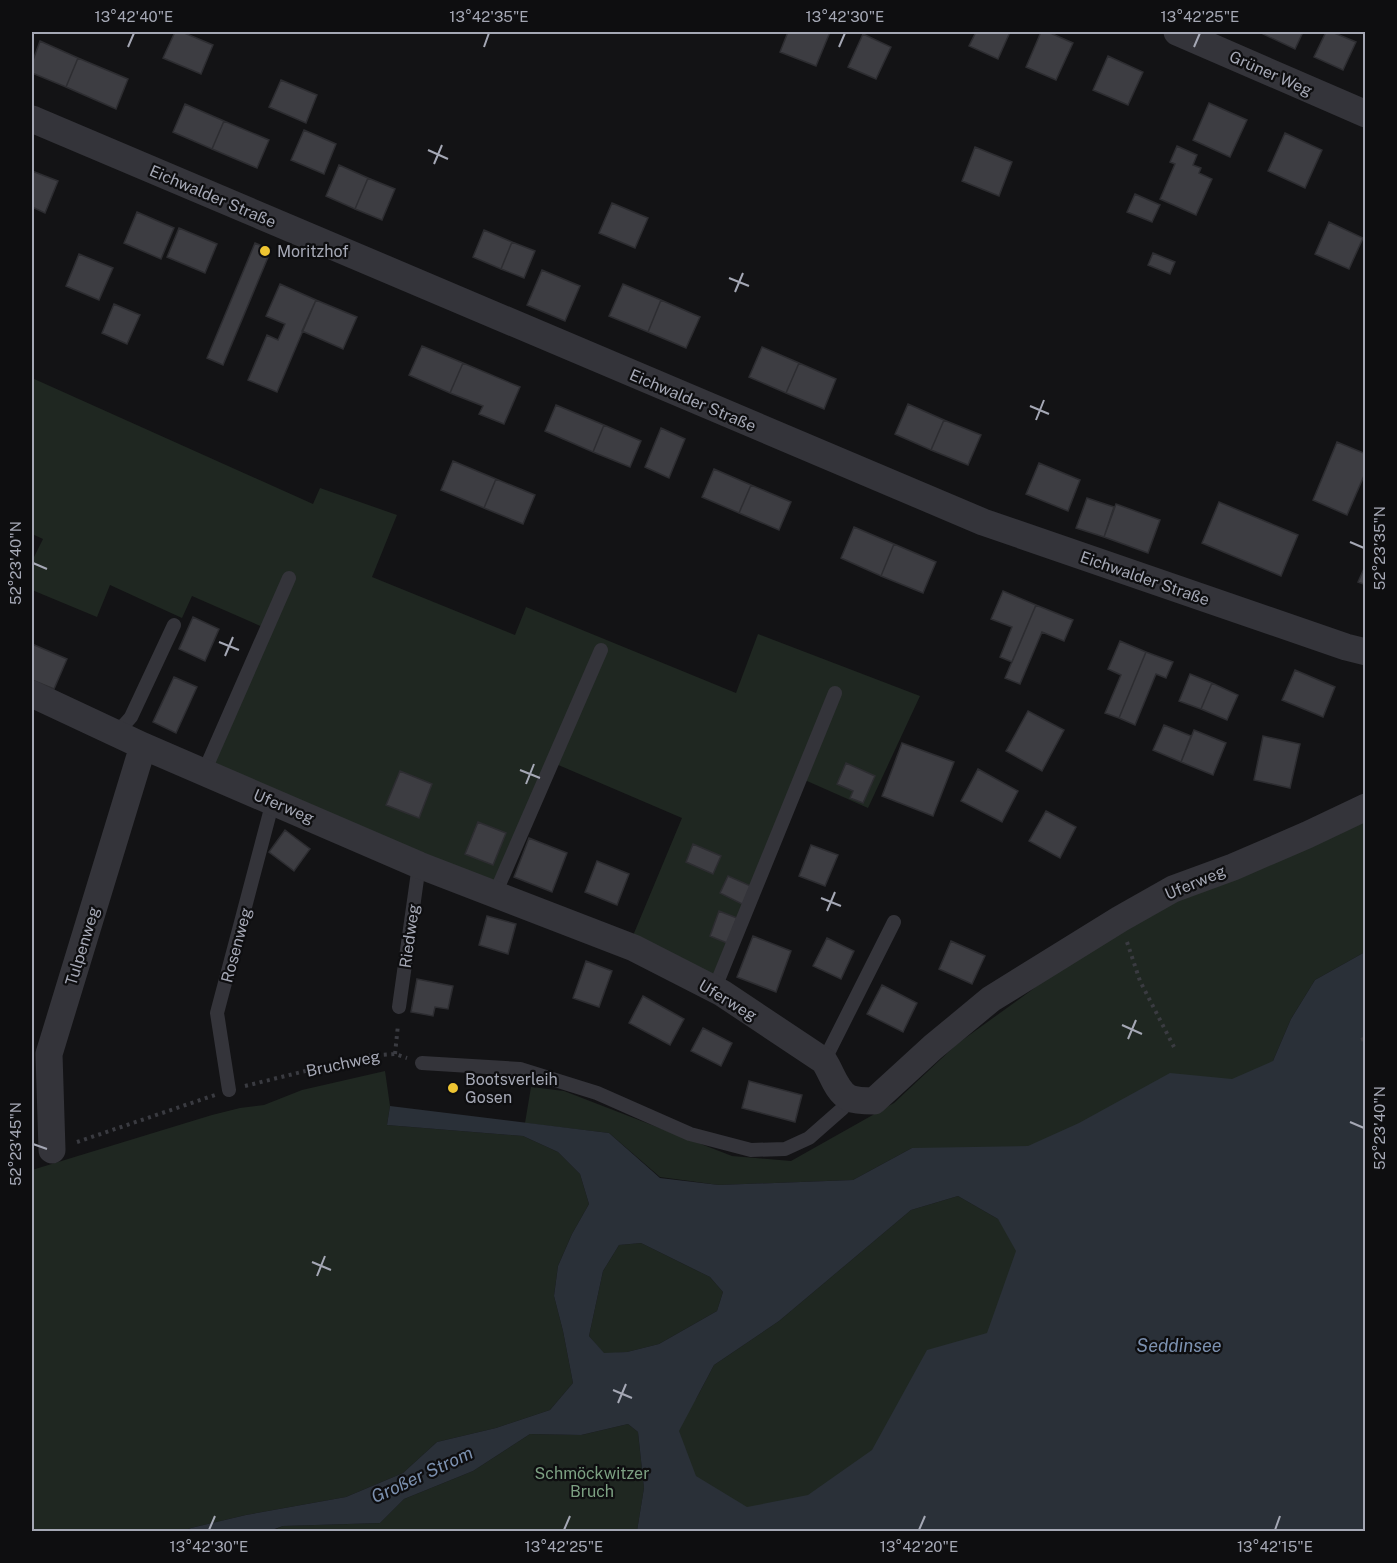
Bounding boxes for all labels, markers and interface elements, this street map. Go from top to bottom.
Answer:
text: 13°42'40"E [95,8,173,25]
text: 13°42'35"E [449,8,529,25]
text: 13°42'30"E [806,8,884,25]
text: 13°42'25"E [1161,8,1239,25]
street label: Grüner Weg [1226,47,1315,100]
street label: Eichwalder Straße [147,161,279,232]
place label: Moritzhof [277,242,349,261]
marker: Moritzhof [258,244,272,258]
street label: Eichwalder Straße [627,365,759,436]
text: 52°23'35"N [1371,506,1388,590]
text: 52°23'40"N [7,521,24,605]
street label: Eichwalder Straße [1078,547,1212,610]
street label: Uferweg [251,785,317,828]
street label: Uferweg [1162,861,1229,904]
street label: Riedweg [396,903,423,969]
street label: Tulpenweg [61,904,104,988]
street label: Rosenweg [217,905,256,985]
street label: Uferweg [695,976,760,1025]
street label: Bruchweg [304,1046,382,1081]
place label: Bootsverleih Gosen [465,1070,558,1107]
marker: Bootsverleih Gosen [446,1081,460,1095]
text: 52°23'40"N [1371,1086,1388,1170]
text: 52°23'45"N [7,1102,24,1186]
water label: Seddinsee [1136,1335,1222,1356]
water label: Großer Strom [368,1442,476,1507]
park label: Schmöckwitzer Bruch [535,1464,649,1501]
text: 13°42'30"E [170,1538,248,1555]
text: 13°42'25"E [525,1538,603,1555]
text: 13°42'20"E [880,1538,958,1555]
text: 13°42'15"E [1237,1538,1313,1555]

